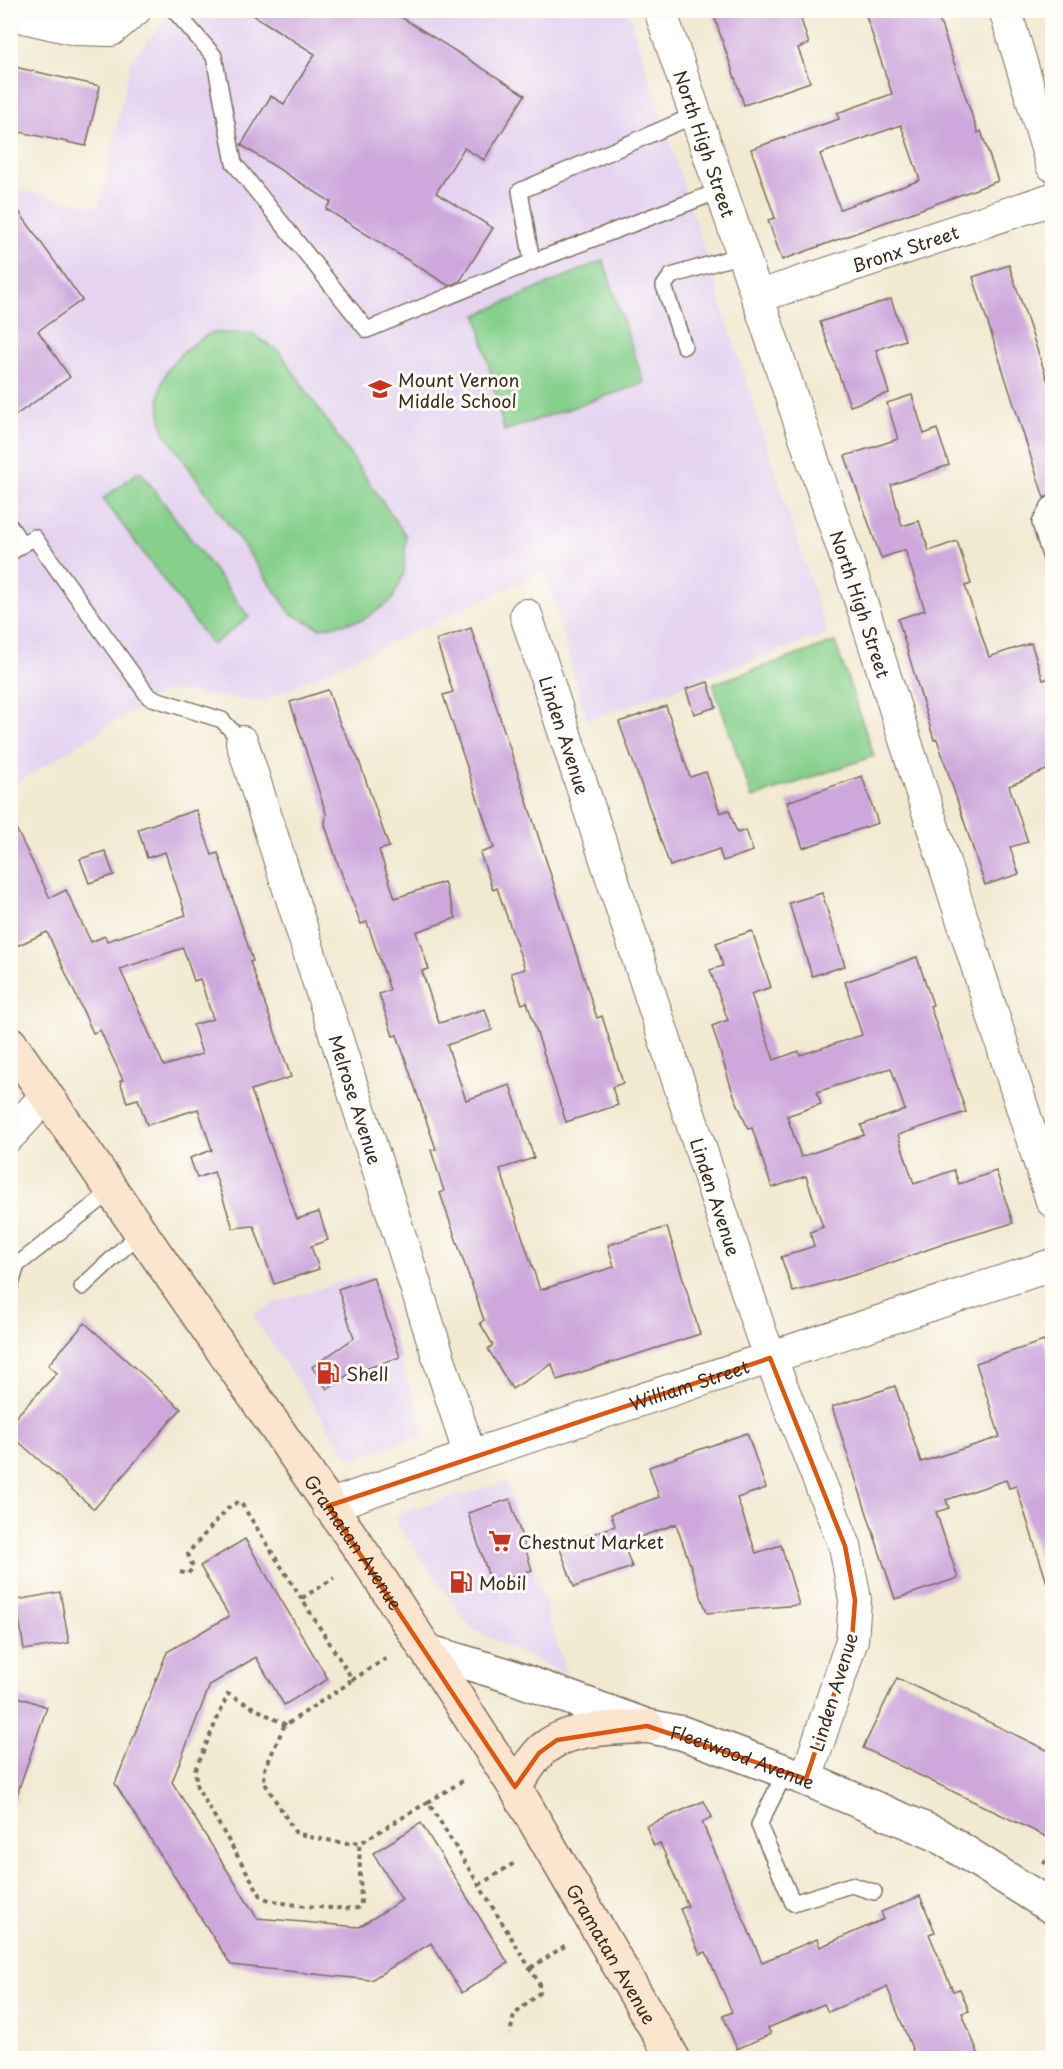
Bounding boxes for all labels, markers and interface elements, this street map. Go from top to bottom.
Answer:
street label: North High Street [668,66,743,221]
street label: Bronx Street [848,217,962,278]
place label: Mount Vernon Middle School [398,366,520,414]
school or university icon: Mount Vernon Middle School [367,376,393,402]
street label: North High Street [824,527,898,681]
street label: Linden Avenue [533,672,597,798]
street label: Melrose Avenue [323,1031,389,1168]
street label: Linden Avenue [684,1134,748,1260]
street label: William Street [625,1352,752,1416]
fuel station icon: Shell [315,1360,341,1386]
place label: Shell [346,1360,388,1387]
street label: Gramatan Avenue [298,1469,410,1615]
supermarket icon: Chestnut Market [487,1528,513,1554]
place label: Chestnut Market [518,1528,664,1555]
fuel station icon: Mobil [448,1569,474,1595]
place label: Mobil [479,1569,526,1596]
street label: Linden Avenue [802,1629,864,1755]
street label: Fleetwood Avenue [668,1718,819,1795]
street label: Gramatan Avenue [560,1878,664,2029]

